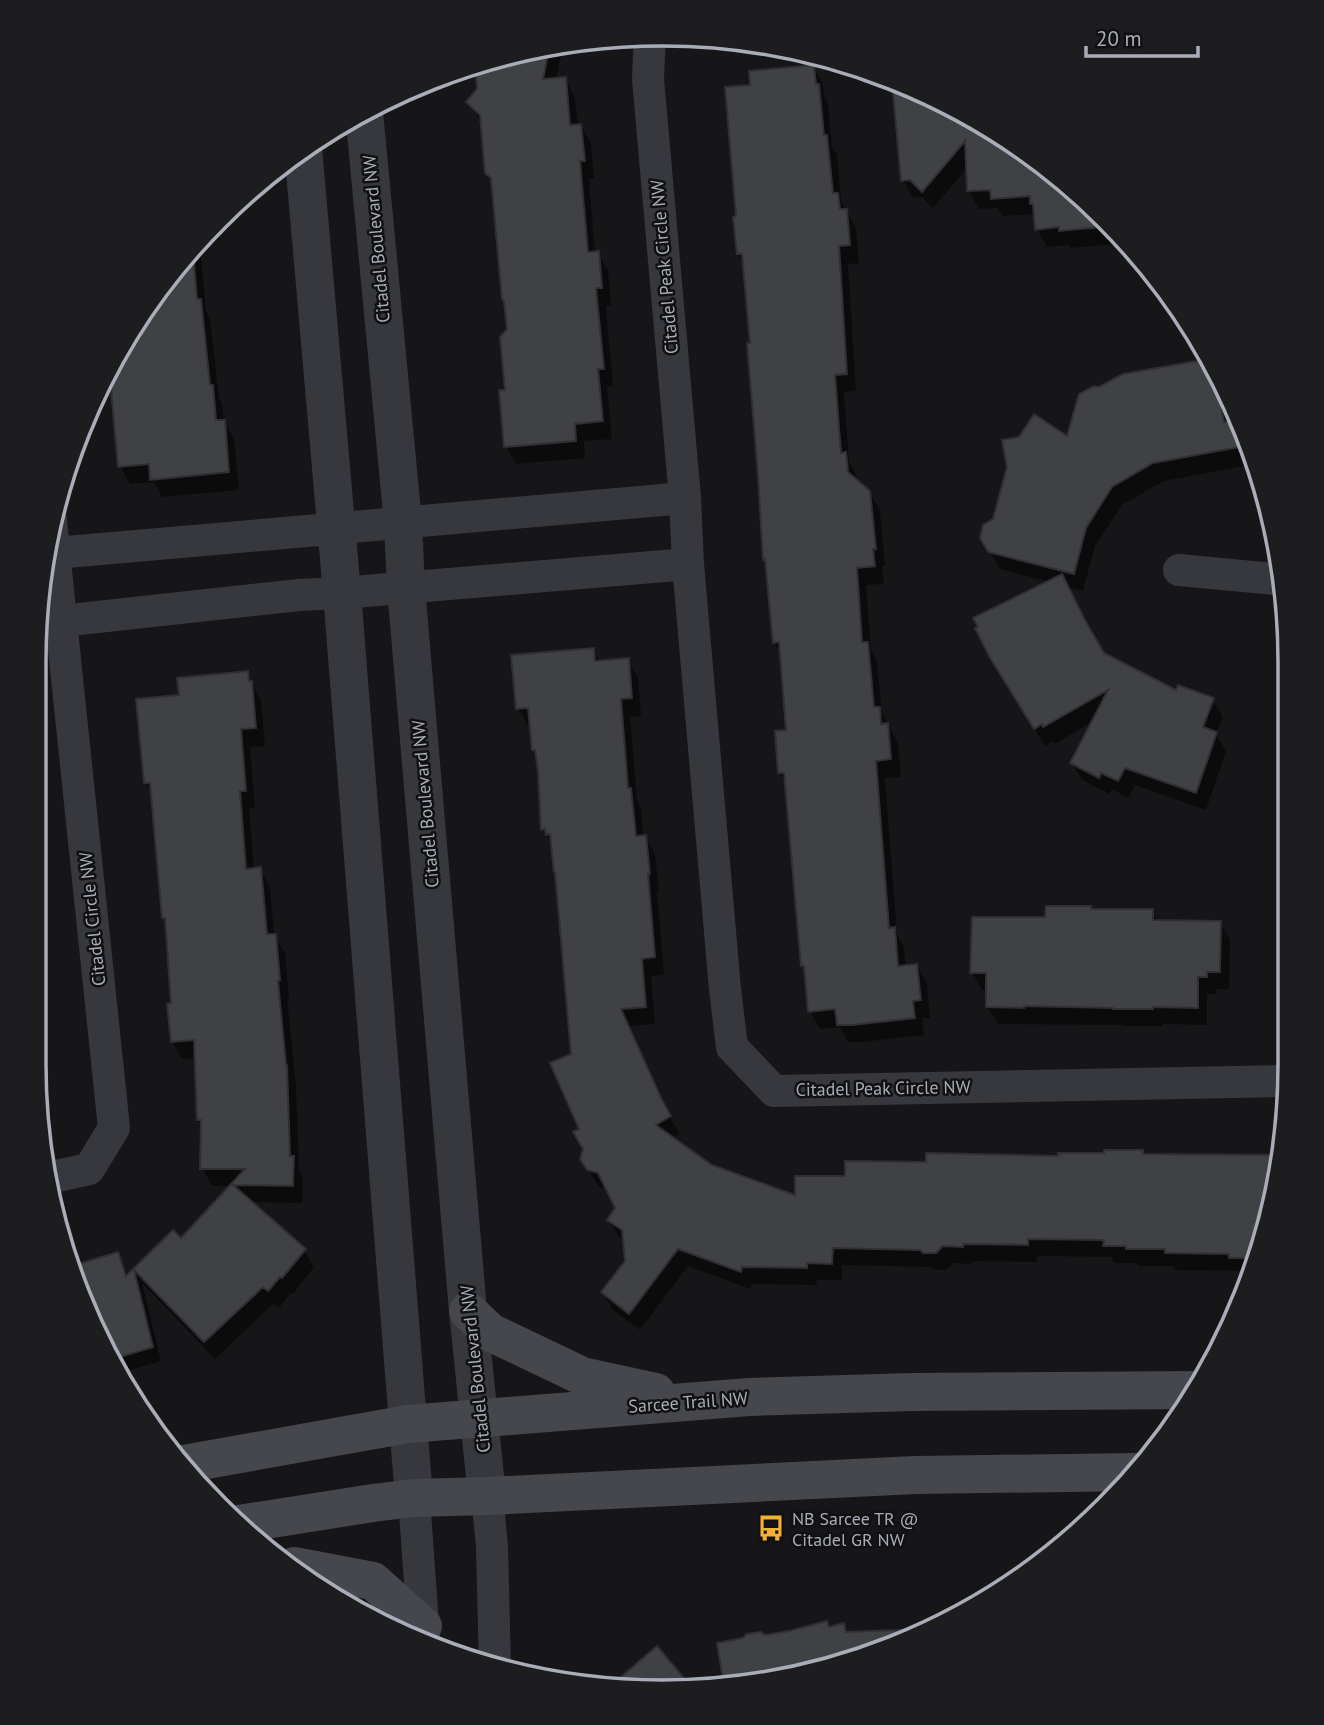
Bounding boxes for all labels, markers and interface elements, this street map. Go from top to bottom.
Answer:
scale bar [1086,14,1198,58]
text: 20 m [1096,25,1142,52]
street label: Citadel Boulevard NW [357,154,395,324]
street label: Citadel Peak Circle NW [645,179,683,355]
street label: Citadel Boulevard NW [406,719,444,889]
street label: Citadel Circle NW [74,851,110,987]
street label: Citadel Peak Circle NW [795,1075,971,1101]
street label: Citadel Boulevard NW [455,1284,495,1454]
street label: Sarcee Trail NW [627,1386,749,1418]
place label: NB Sarcee TR @ Citadel GR NW [792,1507,919,1551]
bus stop icon: NB Sarcee TR @ Citadel GR NW [756,1513,786,1543]

